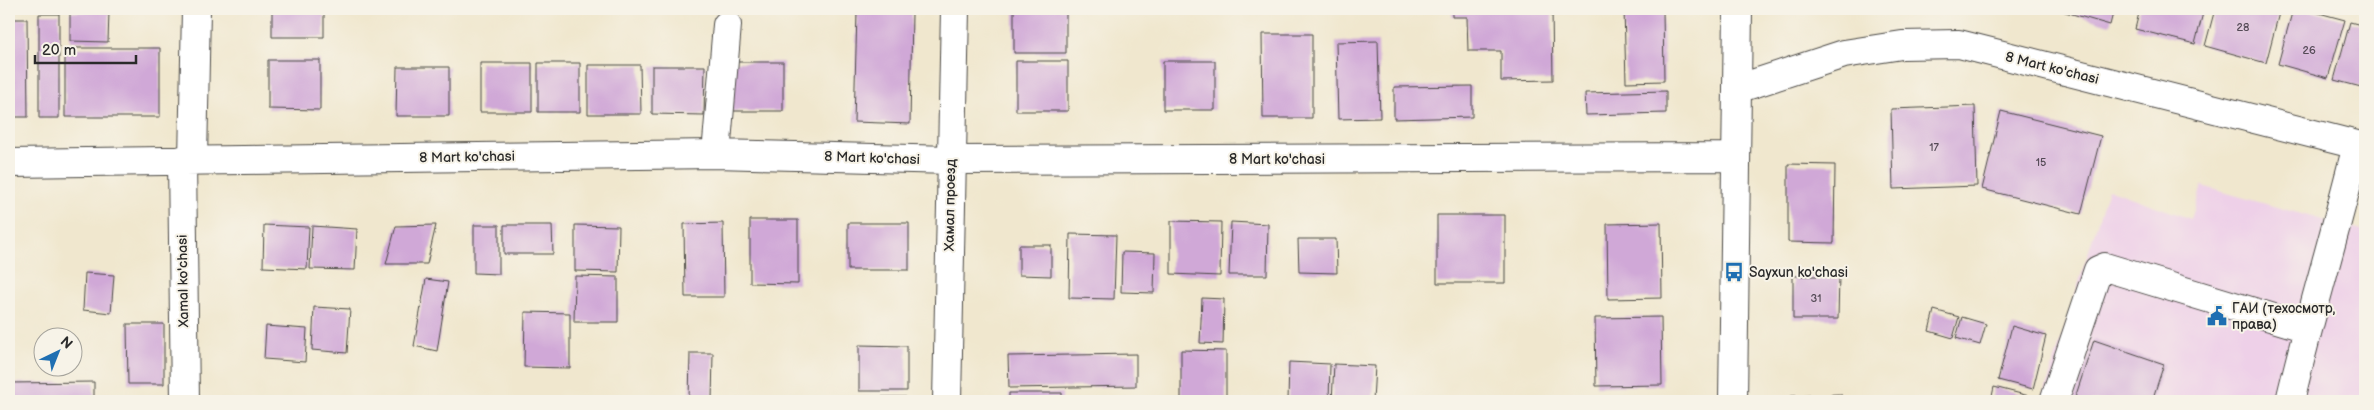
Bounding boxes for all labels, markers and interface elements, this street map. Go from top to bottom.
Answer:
house number: 28 [2237,21,2249,34]
scale bar [35,32,136,64]
text: 20 m [42,41,76,60]
house number: 26 [2302,44,2316,57]
street label: 8 Mart ko'chasi [2003,48,2101,88]
house number: 17 [1929,141,1939,154]
street label: 8 Mart ko'chasi [419,148,515,166]
street label: 8 Mart ko'chasi [824,148,920,168]
street label: 8 Mart ko'chasi [1229,151,1325,168]
house number: 15 [2036,156,2046,169]
street label: Хамал проезд [941,158,959,251]
street label: Xamal ko'chasi [174,234,192,329]
bus stop icon: Sayxun ko'chasi [1723,261,1745,283]
place label: Sayxun ko'chasi [1749,264,1848,281]
house number: 31 [1810,292,1822,305]
place label: ГАИ (техосмотр, права) [2232,300,2335,333]
public building icon: ГАИ (техосмотр, права) [2206,305,2228,327]
north arrow [32,328,82,378]
text: N [57,333,76,353]

